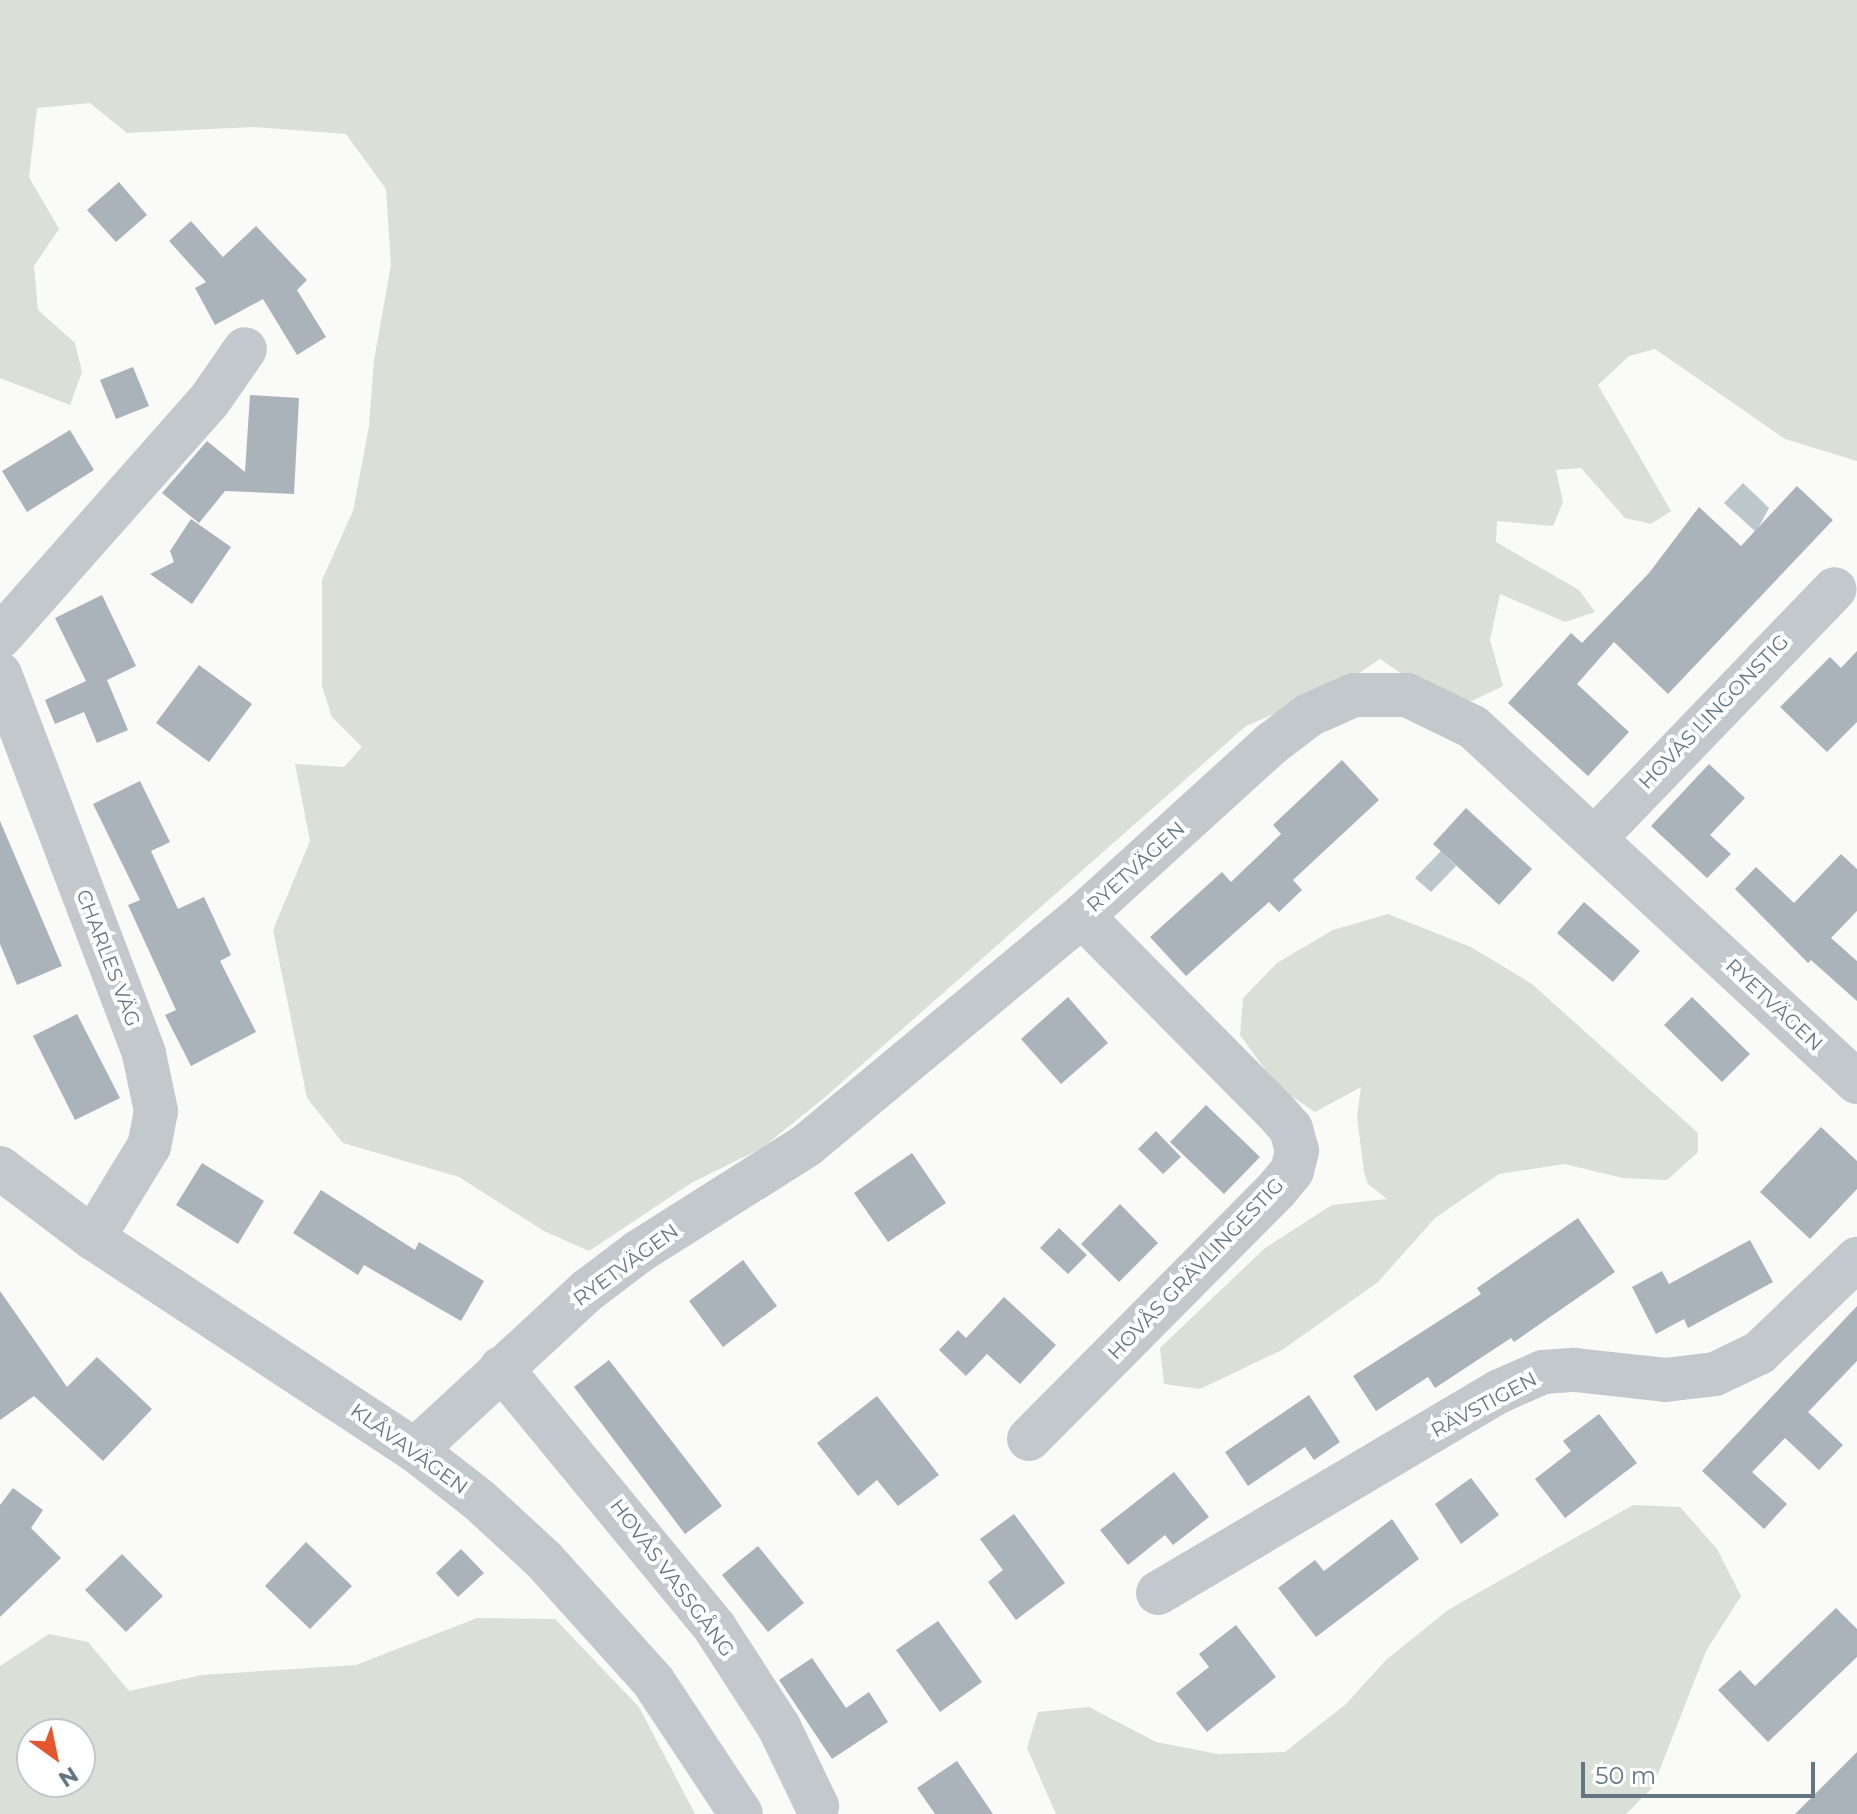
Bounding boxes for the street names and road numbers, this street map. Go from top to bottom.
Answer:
street label: HOVÅS LINGONSTIG [1634,630,1794,794]
street label: RYETVÄGEN [1082,817,1190,917]
street label: CHARLES VÄG [71,886,145,1030]
street label: RYETVÄGEN [1721,954,1827,1056]
street label: HOVÅS GRÄVLINGESTIG [1103,1173,1289,1365]
street label: RYETVÄGEN [569,1219,683,1311]
street label: RÄVSTIGEN [1427,1367,1541,1443]
street label: KLÅVAVÄGEN [346,1398,472,1500]
street label: HOVÅS VASSGÅNG [605,1494,739,1662]

